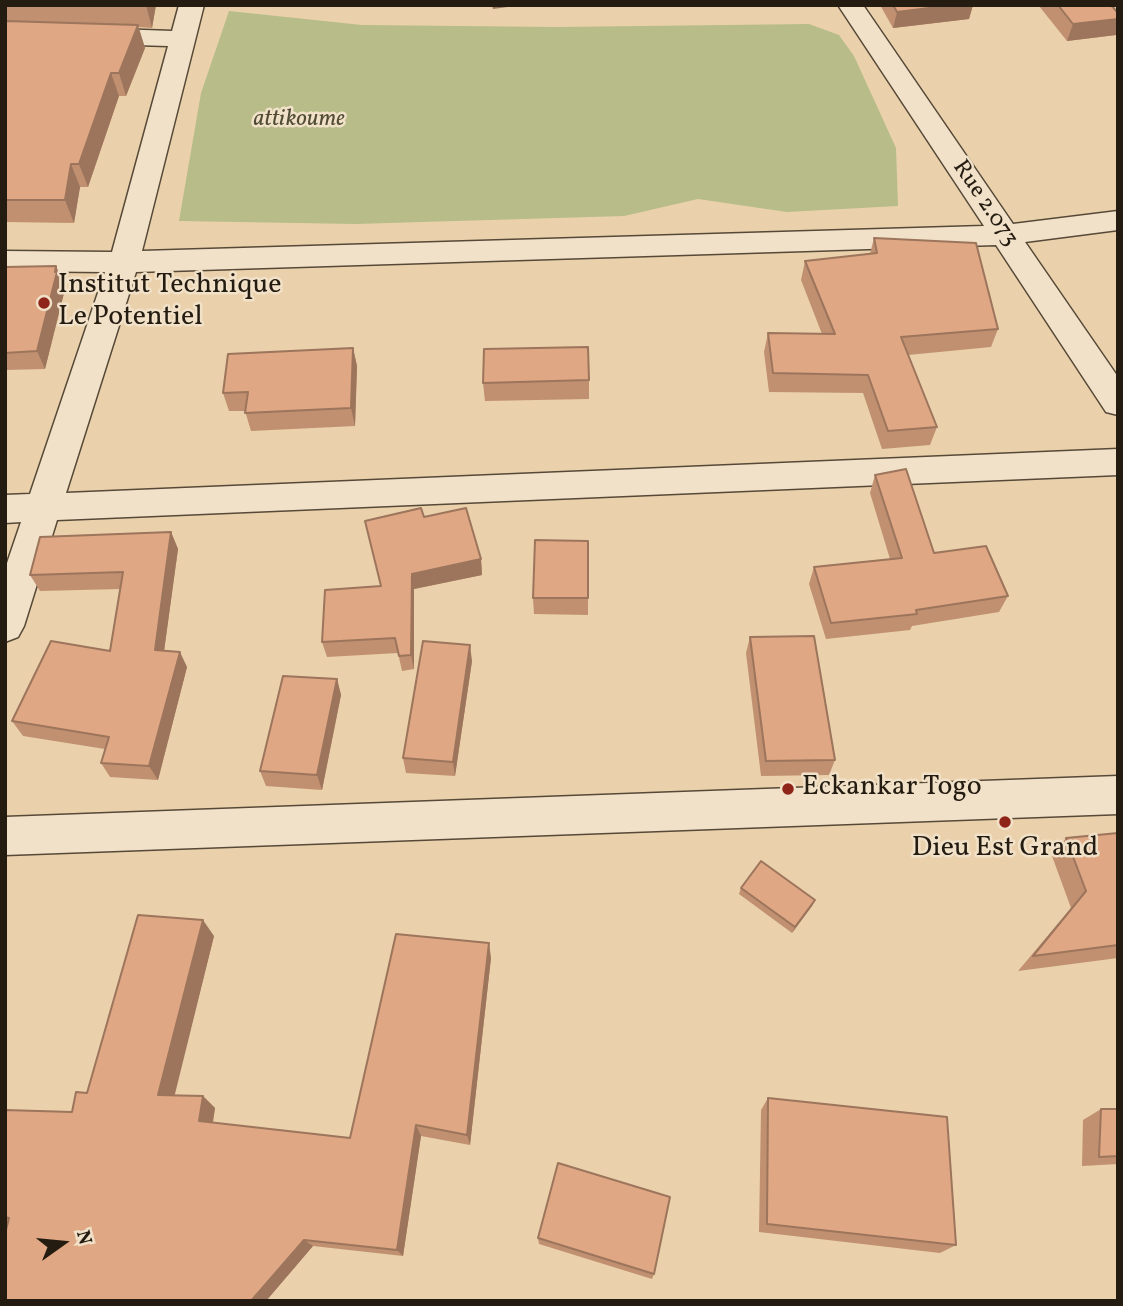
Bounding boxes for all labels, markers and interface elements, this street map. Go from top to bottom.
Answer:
park label: attikoume [253,107,345,135]
street label: Rue 2.073 [945,156,1023,252]
place label: Institut Technique Le Potentiel [58,270,282,336]
marker: Institut Technique Le Potentiel [36,295,52,311]
place label: Eckankar Togo [802,772,982,806]
marker: Eckankar Togo [780,781,796,797]
marker: Dieu Est Grand [997,814,1013,830]
place label: Dieu Est Grand [912,833,1098,867]
north arrow [28,1208,98,1278]
text: N [69,1228,98,1248]

